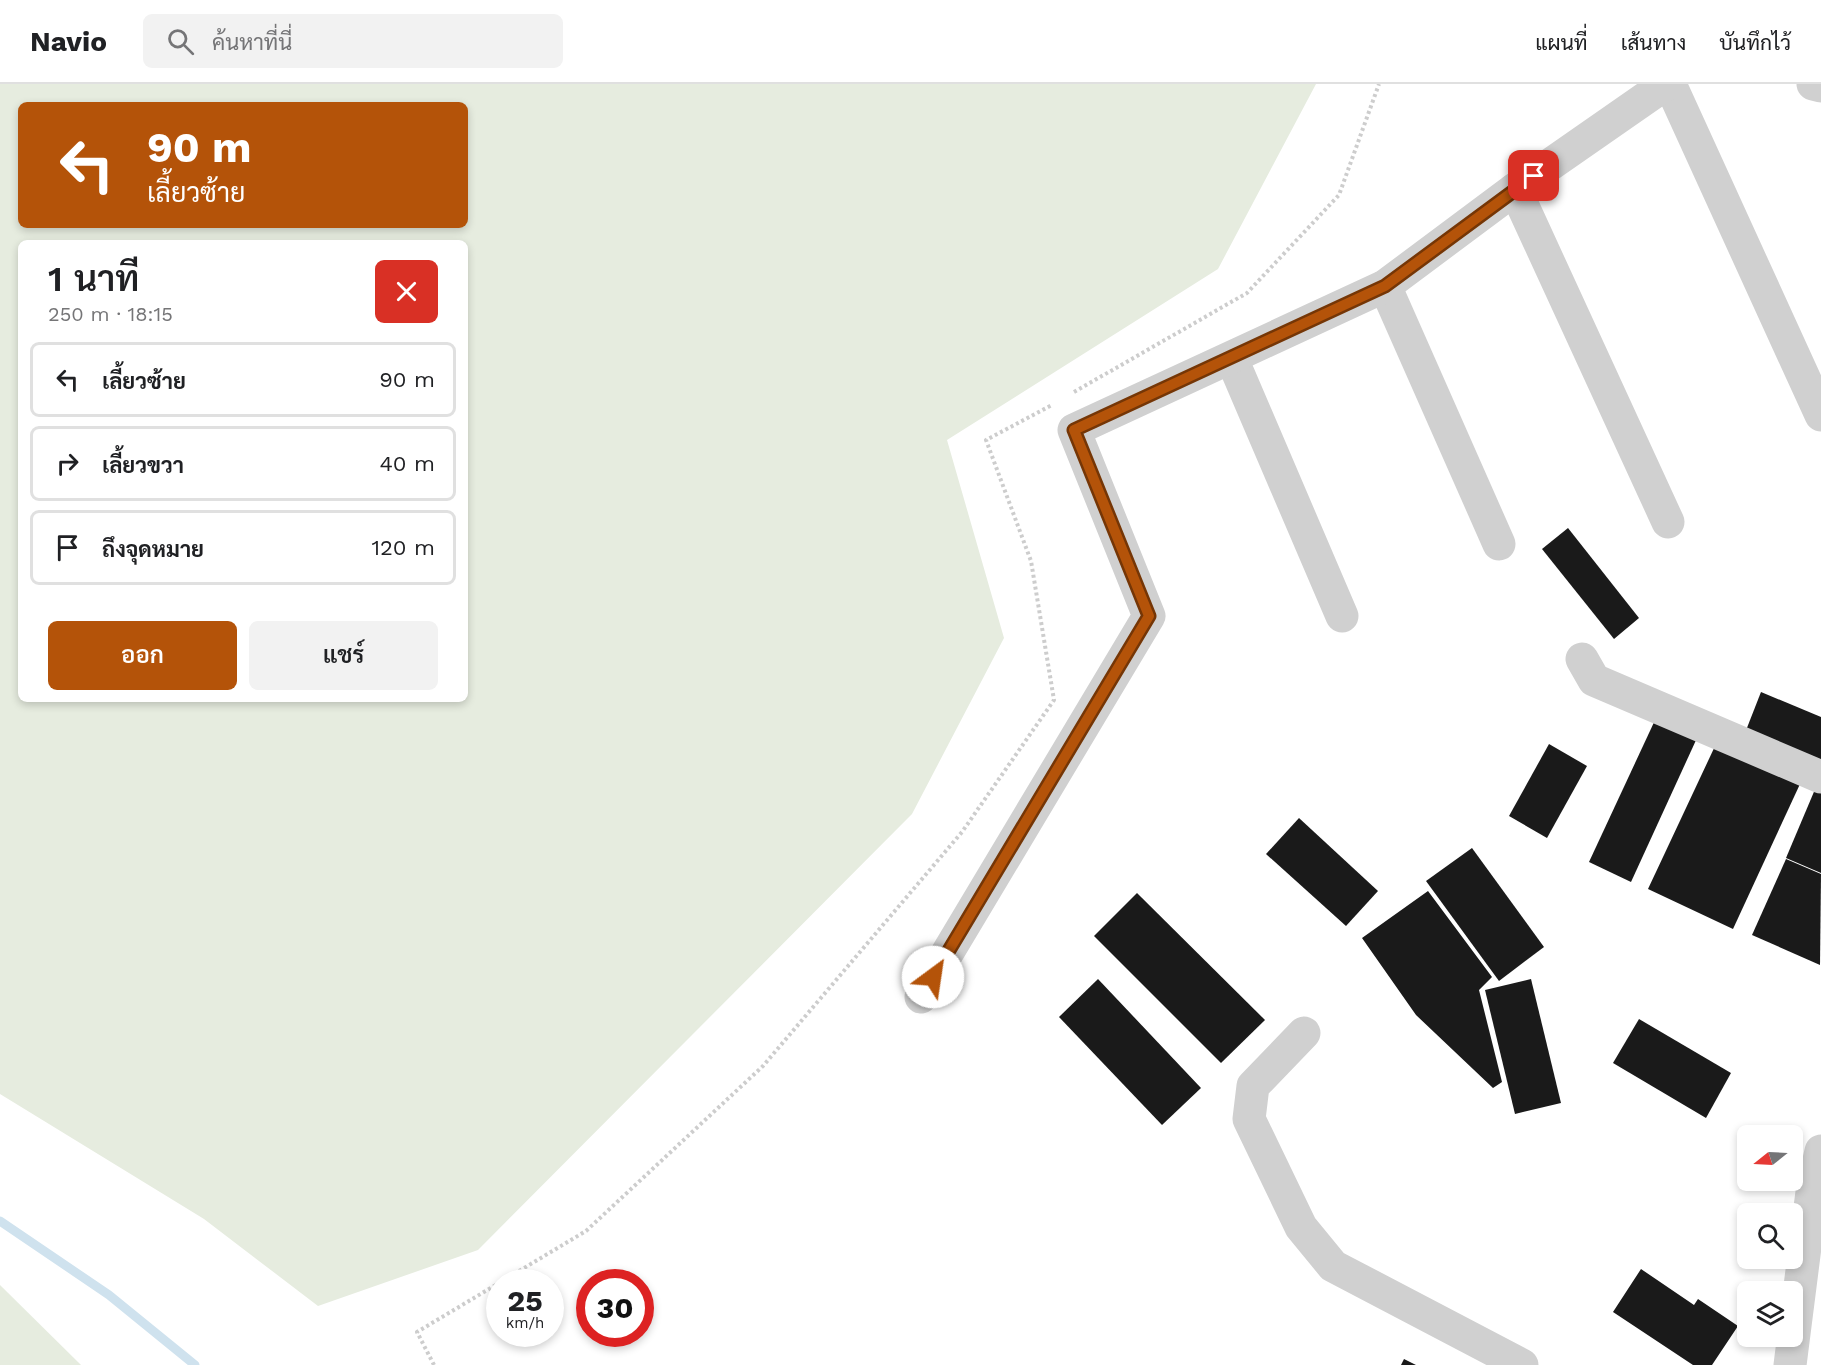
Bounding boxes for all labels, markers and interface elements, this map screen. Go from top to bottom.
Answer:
search box [143,14,563,68]
text: Navio [30,25,107,58]
icon: search [164,25,197,58]
text: ค้นหาที่นี่ [212,30,292,55]
text: แผนที่ [1535,30,1588,55]
text: เส้นทาง [1621,30,1686,55]
text: บันทึกไว้ [1719,30,1791,55]
text: 90 m [147,123,251,172]
icon: left [48,126,126,204]
pin [1508,150,1559,201]
icon: arrive [1517,159,1550,192]
text: เลี้ยวซ้าย [147,177,245,209]
text: 1 นาที [48,258,139,300]
button: close [375,260,438,323]
text: 250 m · 18:15 [48,302,173,326]
icon: left [51,363,84,396]
text: 90 m [379,367,435,392]
text: เลี้ยวซ้าย [102,369,186,394]
icon: right [51,447,84,480]
text: 40 m [379,451,435,476]
text: เลี้ยวขวา [102,453,184,478]
icon: arrive [51,531,84,564]
text: 120 m [371,535,435,560]
text: ถึงจุดหมาย [102,537,204,562]
button: ออก [48,621,237,690]
button: แชร์ [249,621,438,690]
position arrow [901,945,965,1009]
north arrow [1737,1125,1803,1191]
map controls [1737,1125,1803,1347]
button: search [1737,1203,1803,1269]
speed limit sign: 30 [576,1269,654,1347]
button: layers [1737,1281,1803,1347]
text: 25 [507,1283,543,1318]
text: km/h [506,1314,544,1332]

